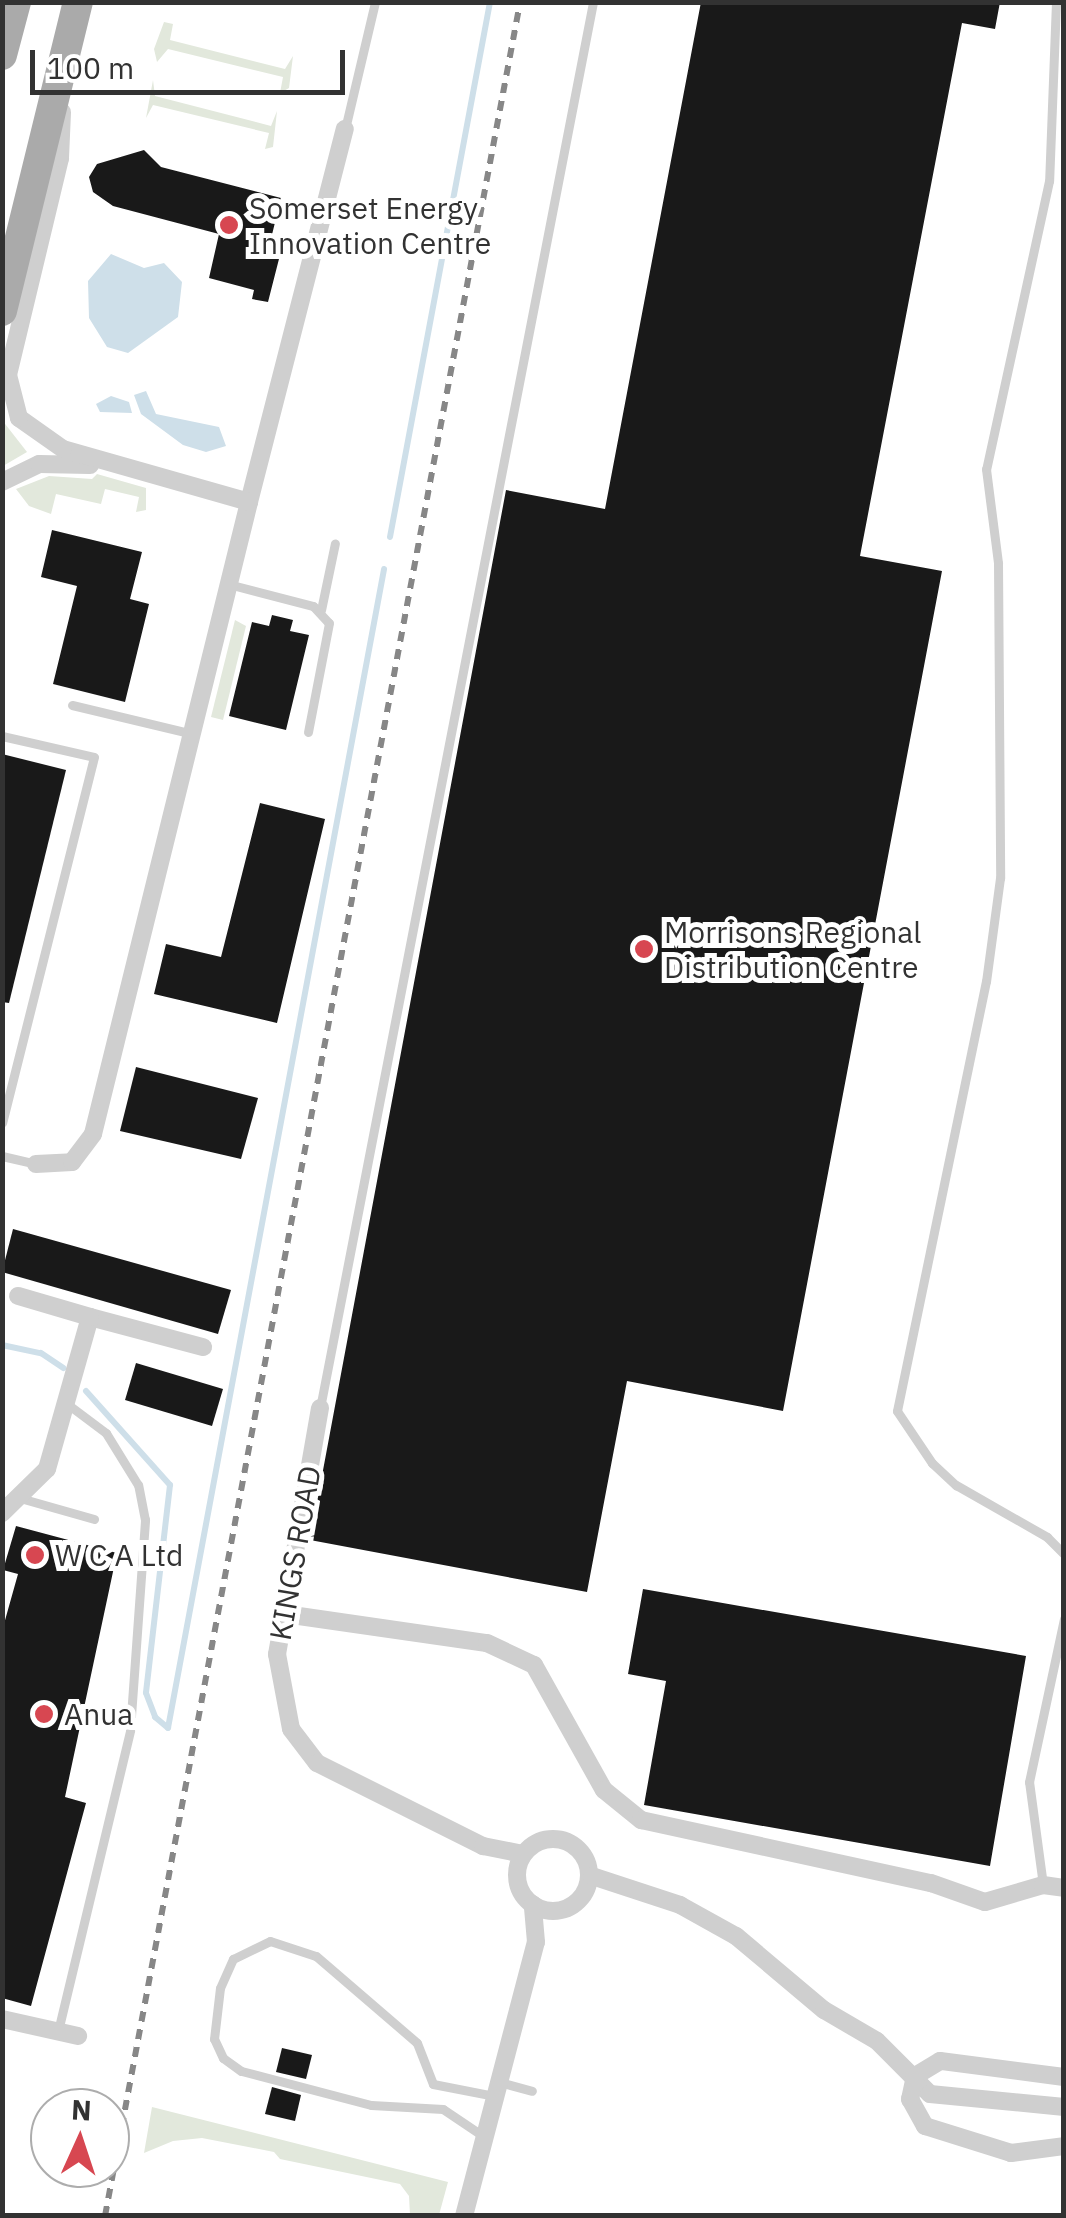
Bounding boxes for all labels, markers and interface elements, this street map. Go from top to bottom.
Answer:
scale bar [35,30,350,92]
text: 100 m [47,48,134,87]
place label: Somerset Energy Innovation Centre [249,190,491,260]
marker: Somerset Energy Innovation Centre [218,214,240,236]
place label: Morrisons Regional Distribution Centre [664,914,921,984]
marker: Morrisons Regional Distribution Centre [633,938,655,960]
street label: KINGS ROAD [262,1463,328,1643]
place label: W C A Ltd [55,1537,183,1573]
marker: W C A Ltd [24,1544,46,1566]
place label: Anua [64,1696,133,1732]
marker: Anua [33,1703,55,1725]
north arrow [30,2088,130,2188]
text: N [70,2091,93,2129]

